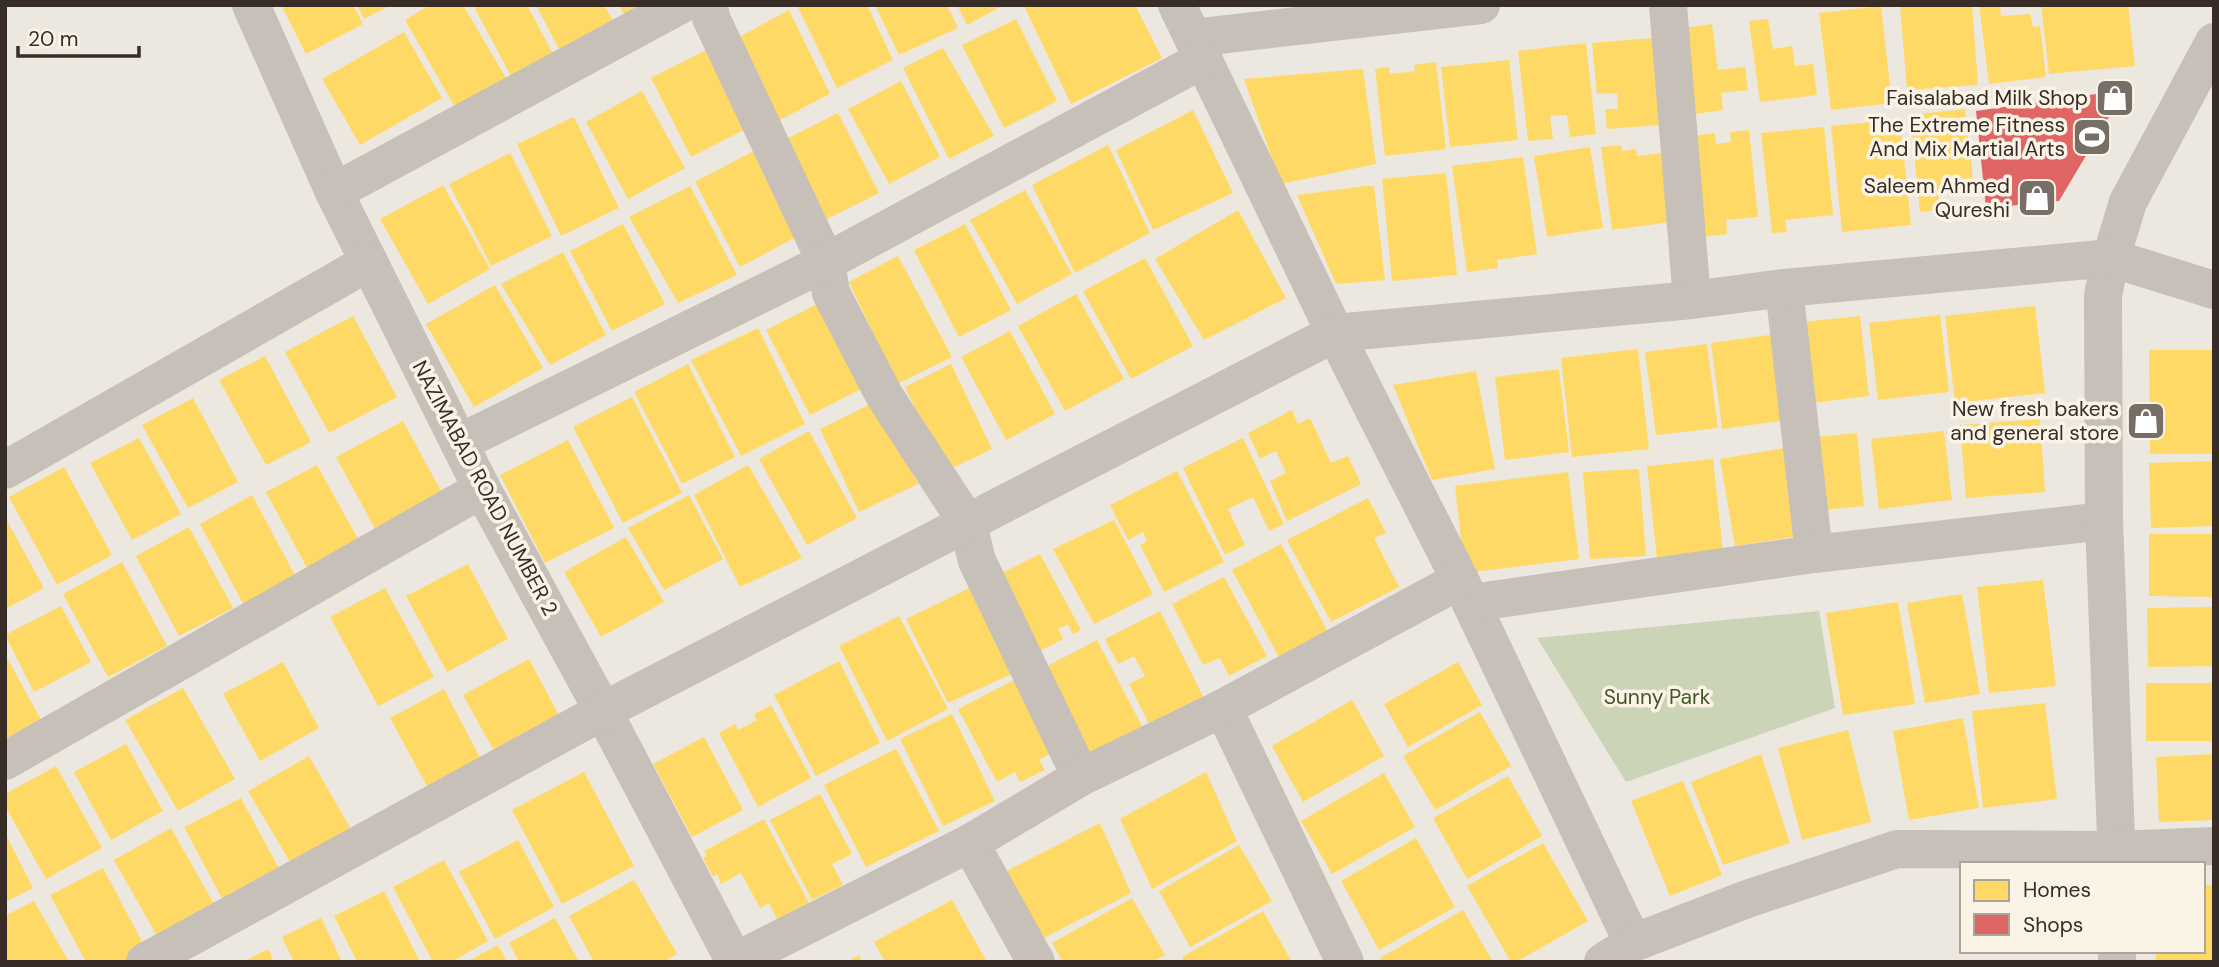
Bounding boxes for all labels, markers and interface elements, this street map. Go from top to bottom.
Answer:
scale bar [18,14,138,58]
text: 20 m [28,25,79,53]
shop icon: Faisalabad Milk Shop [2094,77,2136,119]
place label: Faisalabad Milk Shop [1886,84,2088,112]
place label: The Extreme Fitness And Mix Martial Arts [1868,111,2065,163]
sports icon: The Extreme Fitness And Mix Martial Arts [2071,116,2113,158]
place label: Saleem Ahmed Qureshi [1864,172,2010,224]
shop icon: Saleem Ahmed Qureshi [2016,177,2058,219]
street label: NAZIMABAD ROAD NUMBER 2 [406,356,564,620]
place label: New fresh bakers and general store [1950,395,2119,447]
shop icon: New fresh bakers and general store [2125,400,2167,442]
park label: Sunny Park [1604,683,1711,711]
legend [1960,862,2205,953]
text: Homes [2023,876,2091,904]
text: Shops [2023,911,2083,939]

